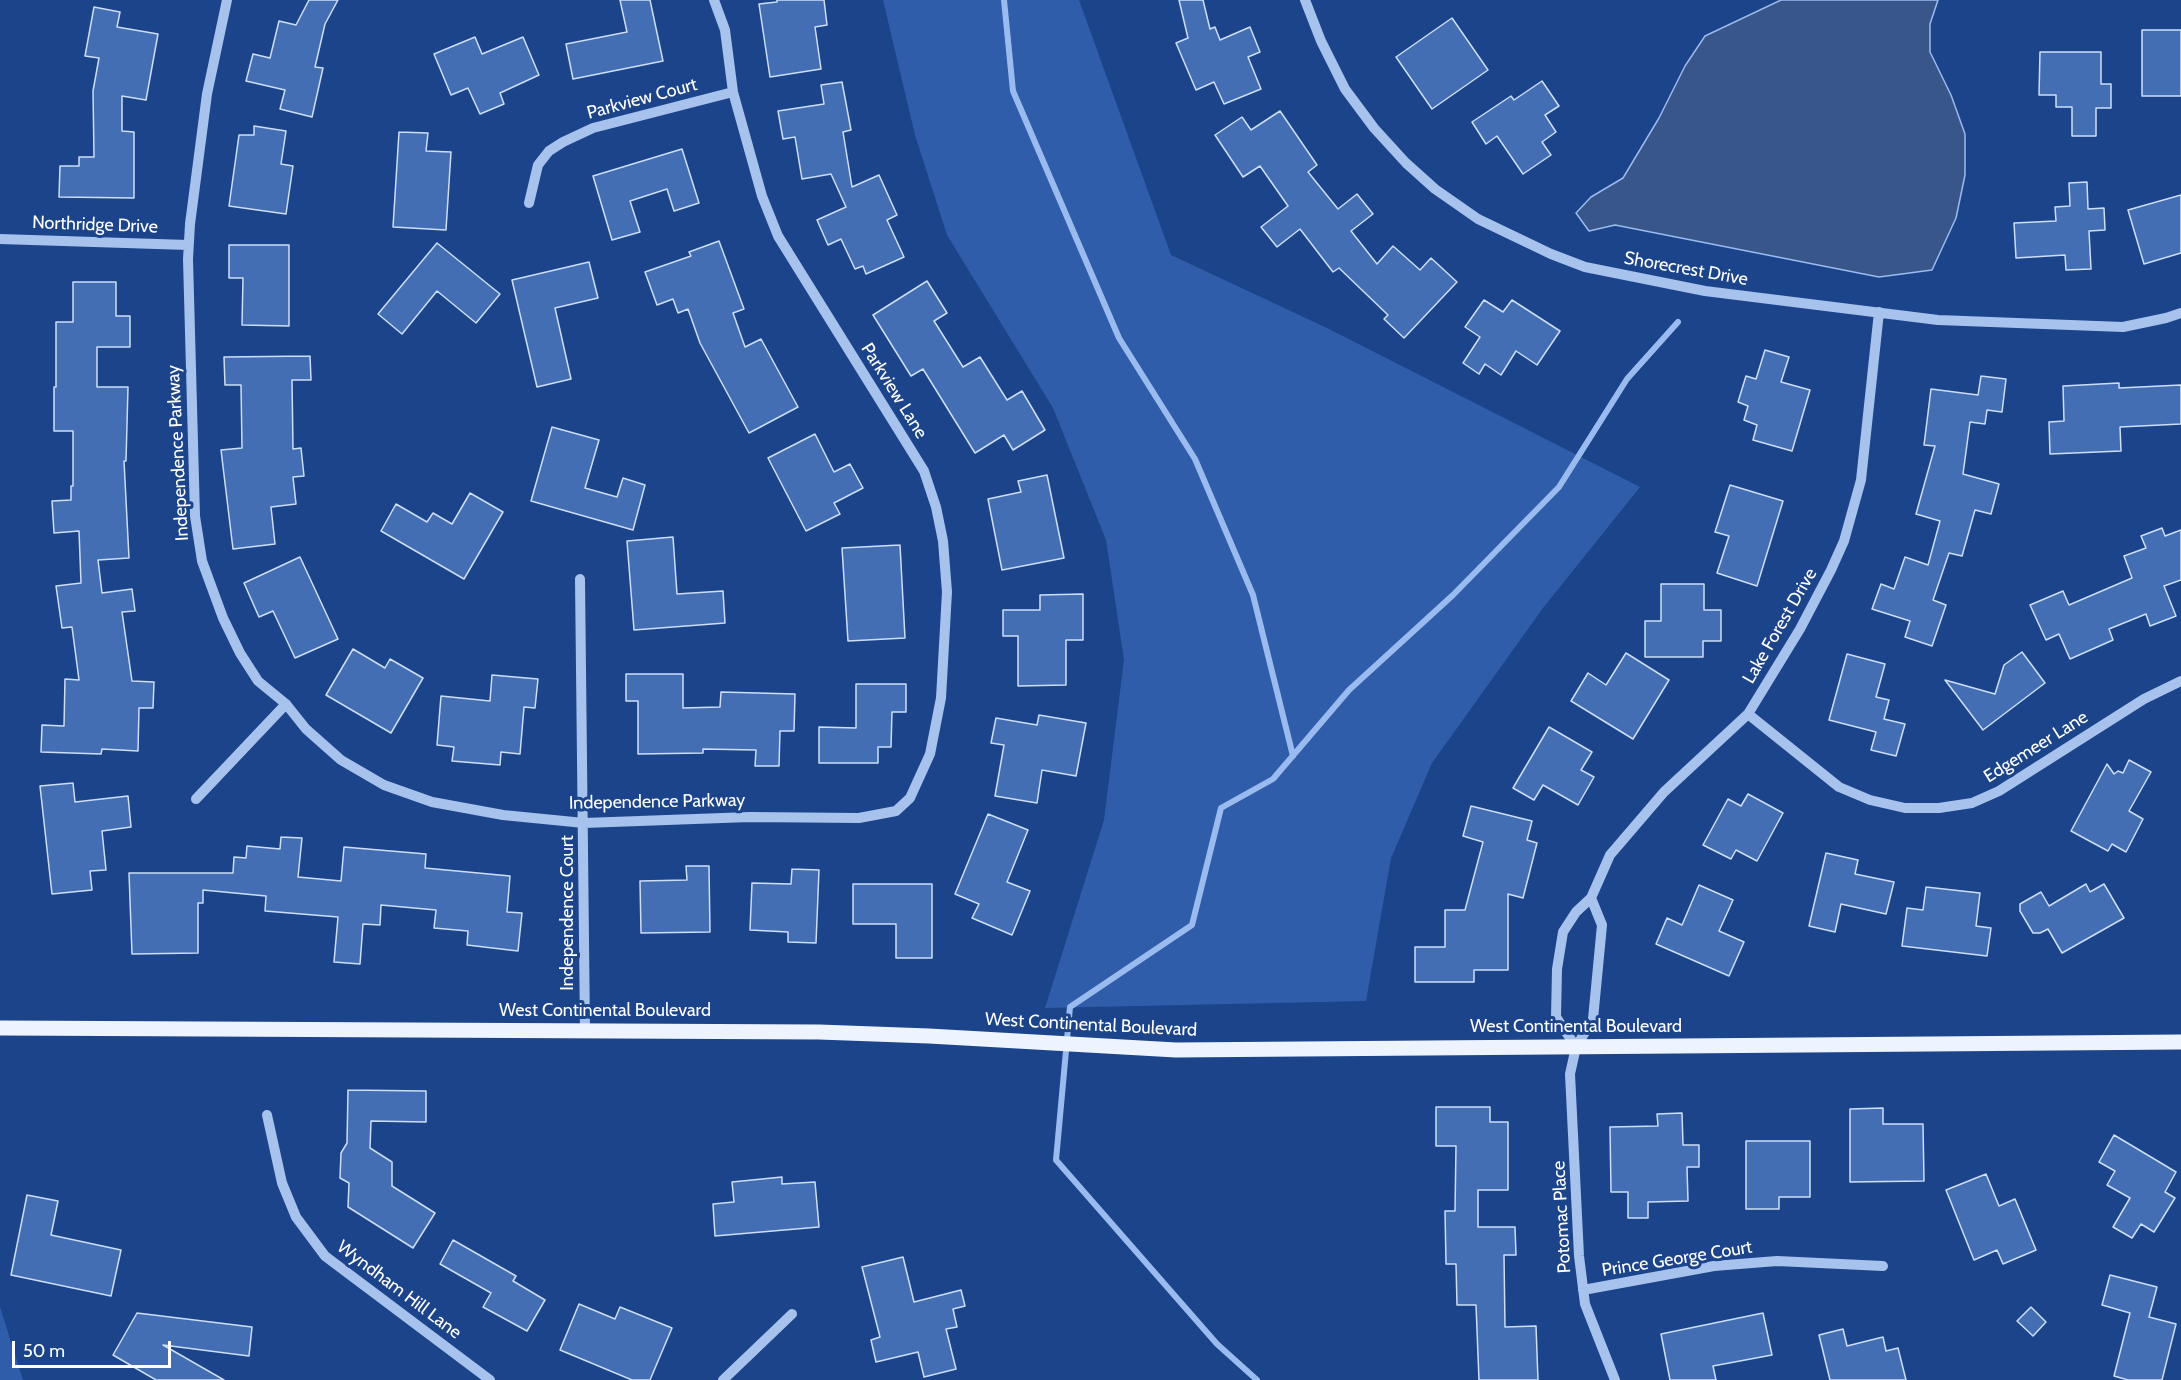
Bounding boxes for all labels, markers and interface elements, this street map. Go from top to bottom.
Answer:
street label: Parkview Court [584,74,700,124]
street label: Northridge Drive [32,212,158,238]
street label: Shorecrest Drive [1622,247,1750,291]
street label: Parkview Lane [856,339,932,443]
street label: Independence Parkway [163,364,193,542]
street label: Lake Forest Drive [1738,564,1822,688]
street label: Edgemeer Lane [1980,706,2092,788]
street label: Independence Parkway [569,790,745,814]
street label: Independence Court [557,835,579,991]
street label: West Continental Boulevard [499,1000,711,1022]
street label: West Continental Boulevard [985,1009,1197,1041]
street label: West Continental Boulevard [1470,1016,1682,1038]
street label: Potomac Place [1548,1160,1576,1274]
street label: Wyndham Hill Lane [333,1236,465,1344]
street label: Prince George Court [1600,1236,1754,1282]
scale bar [15,1329,174,1367]
text: 50 m [23,1340,65,1362]

